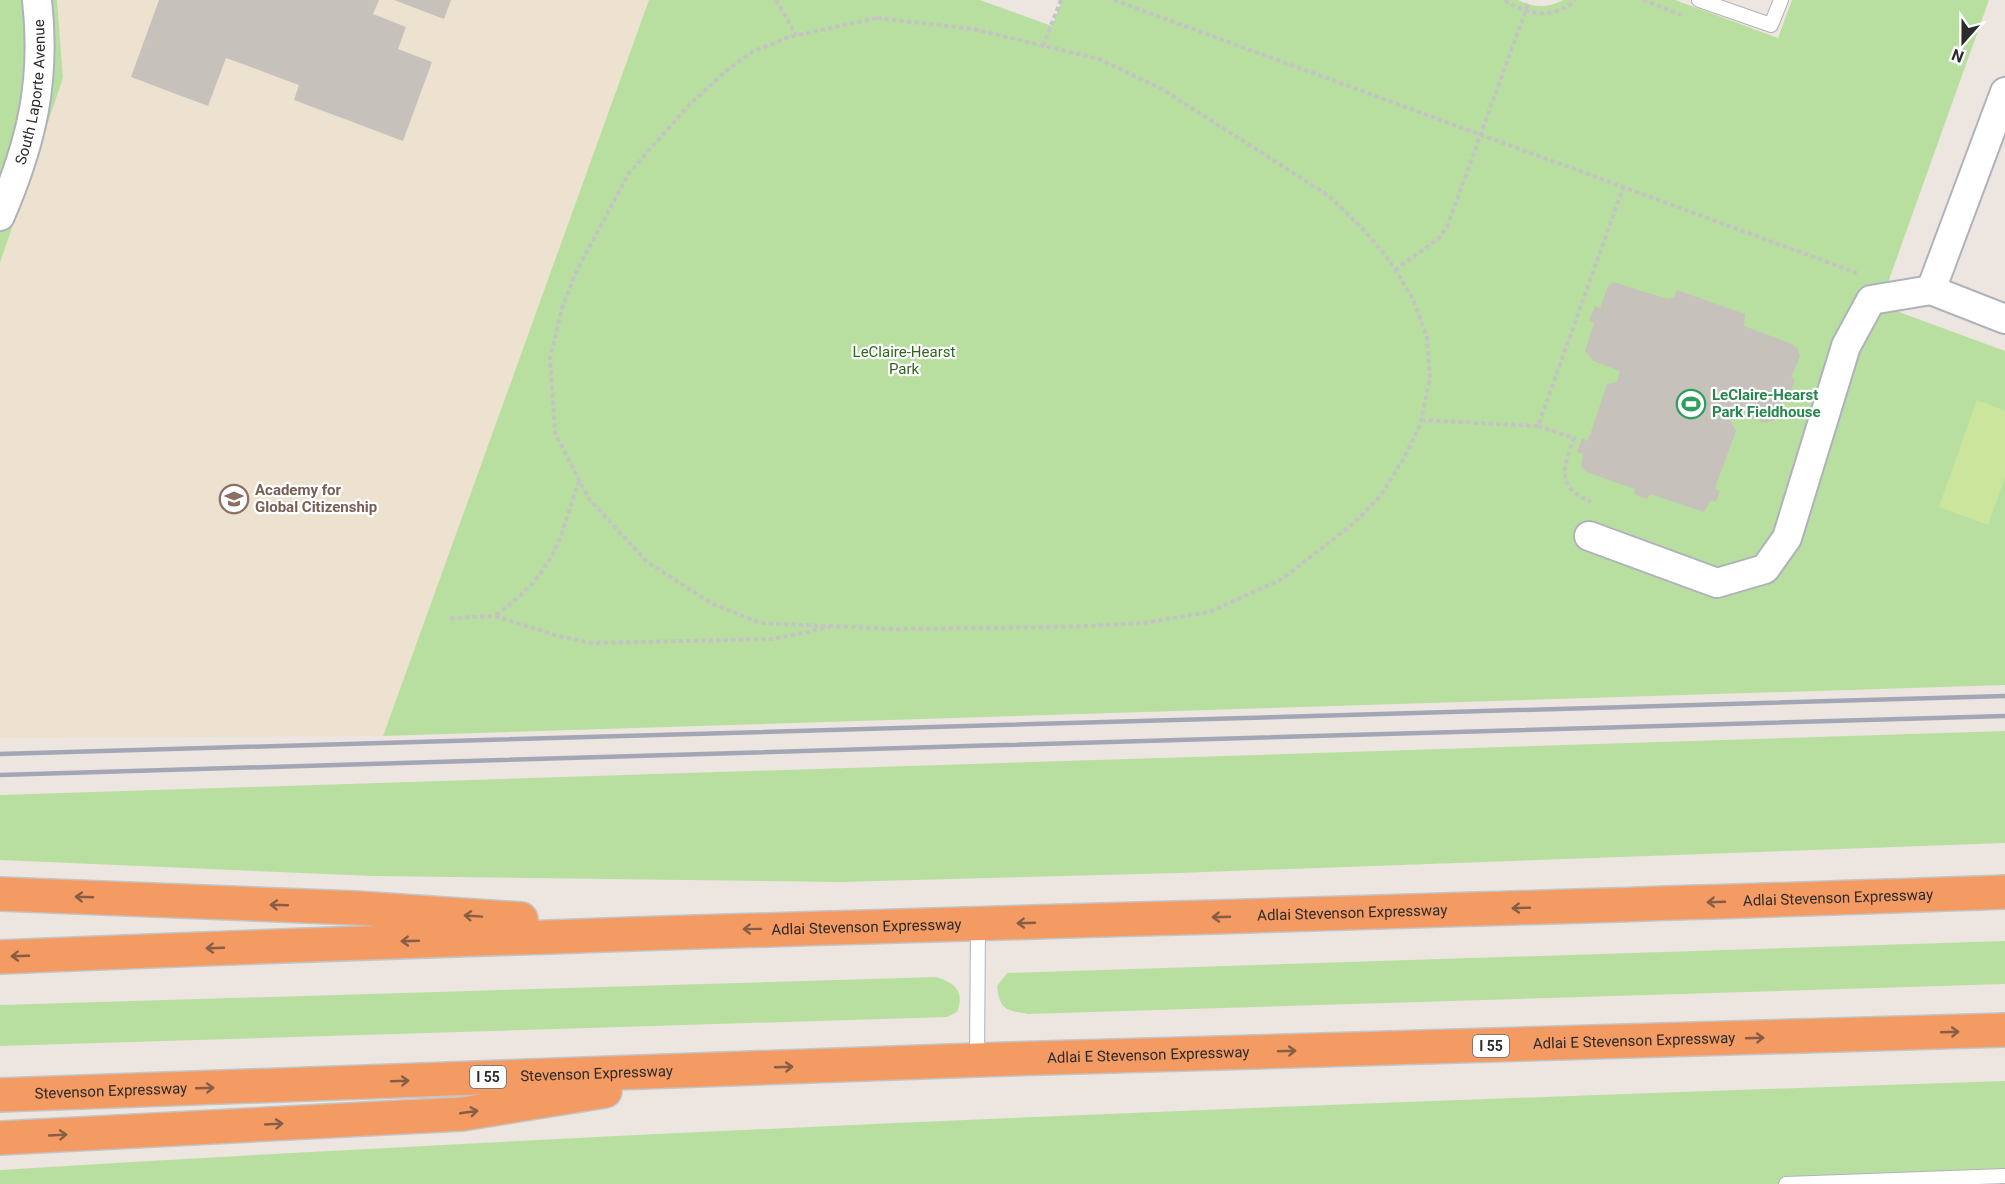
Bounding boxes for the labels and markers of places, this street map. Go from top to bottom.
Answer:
place label: LeClaire-Hearst Park Fieldhouse [1712,386,1821,421]
sports icon: LeClaire-Hearst Park Fieldhouse [1675,388,1707,420]
place label: Academy for Global Citizenship [255,481,377,516]
school or university icon: Academy for Global Citizenship [218,483,250,515]

